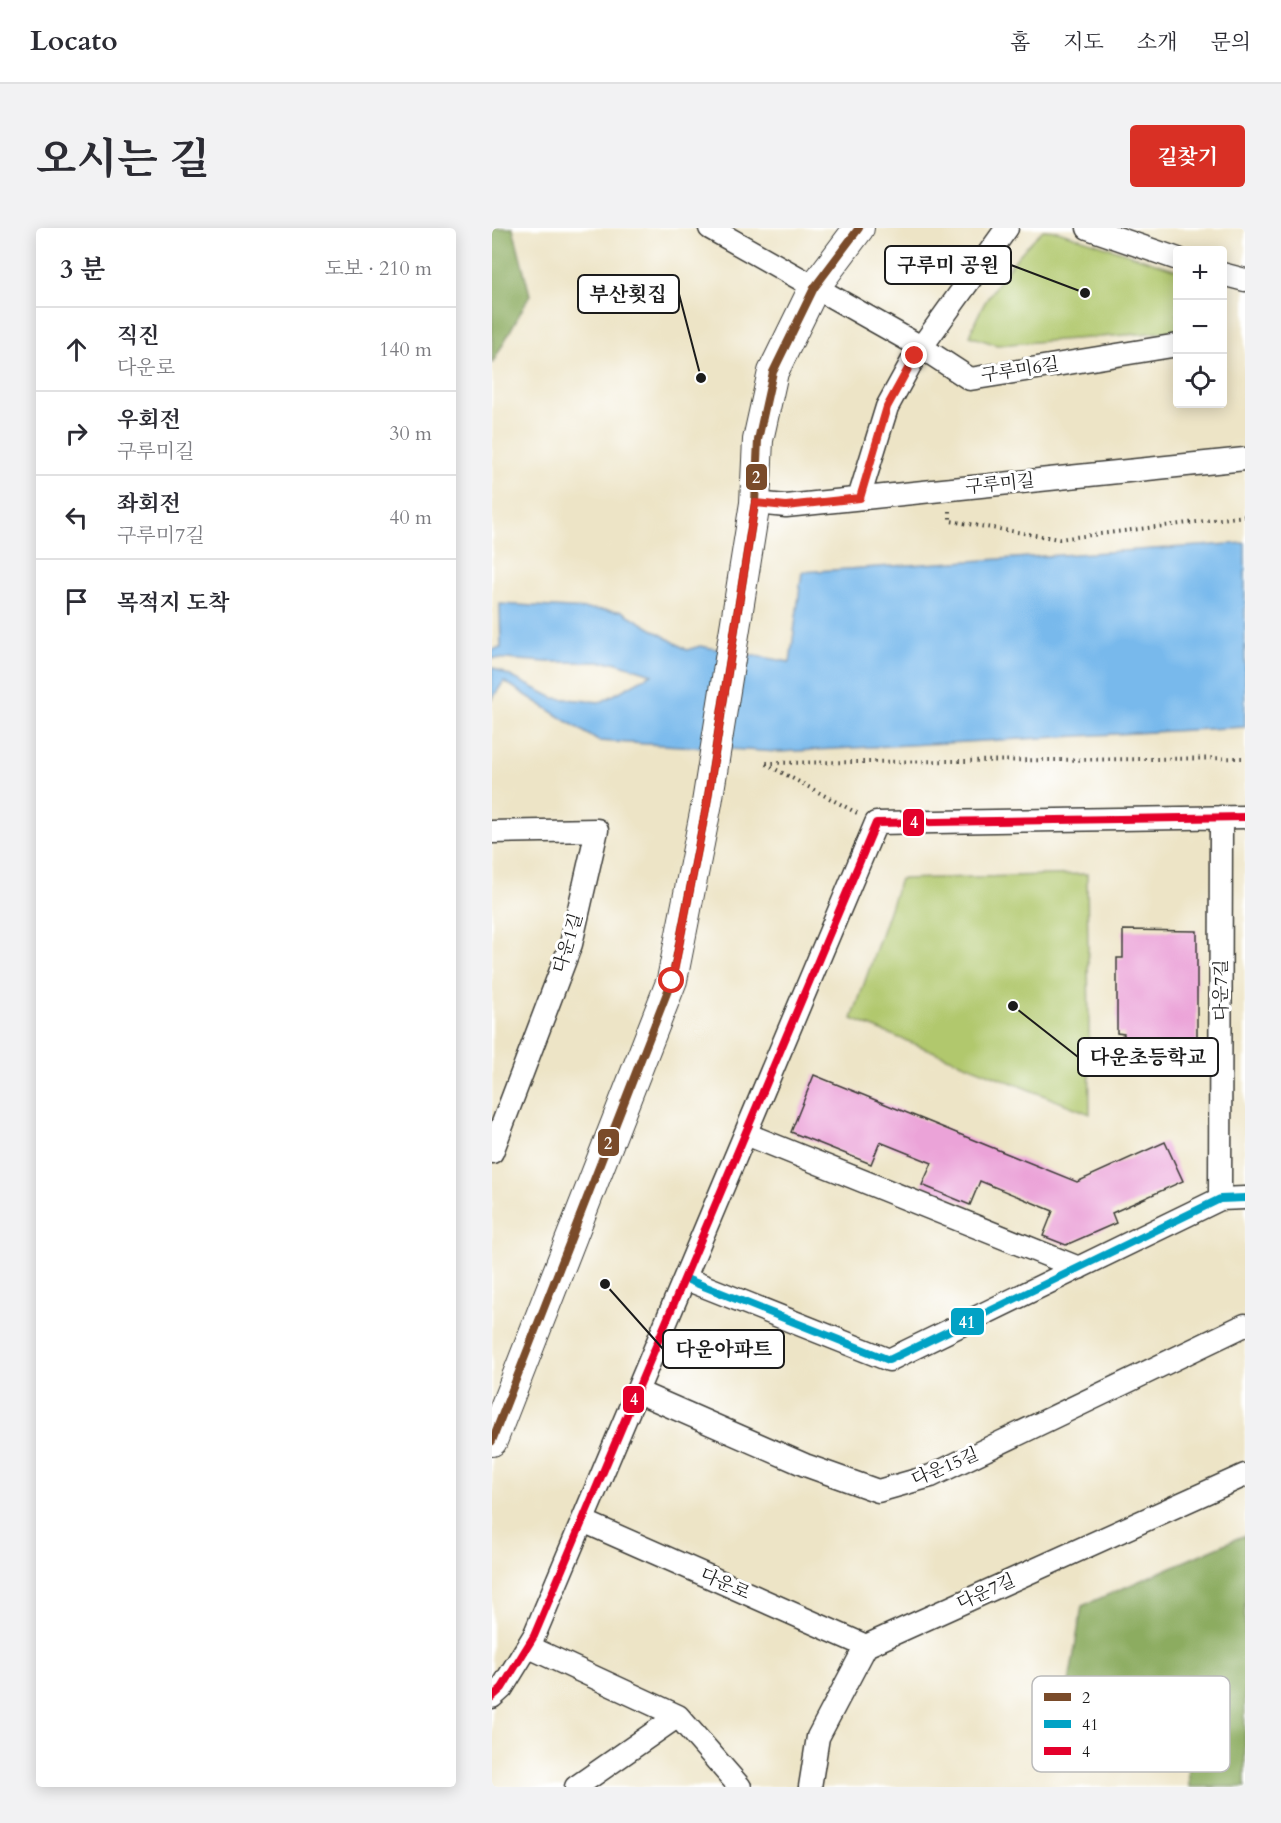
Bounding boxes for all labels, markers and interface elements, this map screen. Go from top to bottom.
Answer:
text: Locato [30,22,118,60]
text: 홈 [1010,28,1030,57]
text: 지도 [1063,28,1104,57]
text: 소개 [1137,28,1177,57]
text: 문의 [1210,28,1251,57]
button: 길찾기 [1130,125,1245,187]
text: 오시는 길 [36,131,210,188]
callout: 구루미 공원 [885,246,1011,284]
map controls [1173,246,1227,408]
button: + [1173,246,1227,300]
text: 3 분 [60,252,105,287]
text: 구루미 공원 [897,252,999,279]
text: 도보 · 210 m [325,255,432,282]
callout: 부산횟집 [578,275,679,313]
text: 부산횟집 [589,281,667,308]
button: − [1173,300,1227,354]
text: 직진 [117,321,160,351]
icon: ahead [60,333,93,366]
text: 140 m [379,336,432,363]
route end [901,342,927,368]
street label: 구루미6길 [979,351,1061,389]
text: 다운로 [117,354,175,381]
button: locate [1173,354,1227,408]
text: 우회전 [117,405,181,435]
icon: right [60,417,93,450]
text: 30 m [389,420,432,447]
text: 구루미길 [117,438,194,465]
line badge: 2 [745,463,768,491]
text: 2 [752,467,760,489]
street label: 구루미길 [964,468,1036,500]
text: 좌회전 [117,489,181,519]
icon: left [60,501,93,534]
text: 40 m [389,504,432,531]
text: 구루미7길 [117,522,205,549]
icon: arrive [60,585,93,618]
text: 목적지 도착 [117,588,229,618]
line badge: 4 [902,808,925,837]
text: 4 [910,812,918,834]
street label: 다운1길 [547,910,589,976]
street label: 다운7길 [1209,959,1234,1021]
route start [658,967,684,993]
callout: 다운초등학교 [1078,1038,1218,1076]
text: 다운초등학교 [1090,1044,1207,1071]
line badge: 2 [597,1128,620,1157]
text: 2 [604,1133,612,1155]
line badge: 41 [950,1307,985,1336]
text: 41 [959,1312,975,1334]
callout: 다운아파트 [663,1330,784,1368]
text: 다운아파트 [676,1336,772,1363]
line badge: 4 [622,1385,645,1414]
text: 4 [630,1389,638,1411]
street label: 다운15길 [908,1442,982,1492]
street label: 다운로 [696,1562,754,1606]
street label: 다운7길 [953,1568,1019,1616]
legend [1032,1676,1230,1772]
text: 2 [1082,1687,1090,1709]
text: 41 [1082,1714,1098,1736]
text: 4 [1082,1741,1090,1763]

